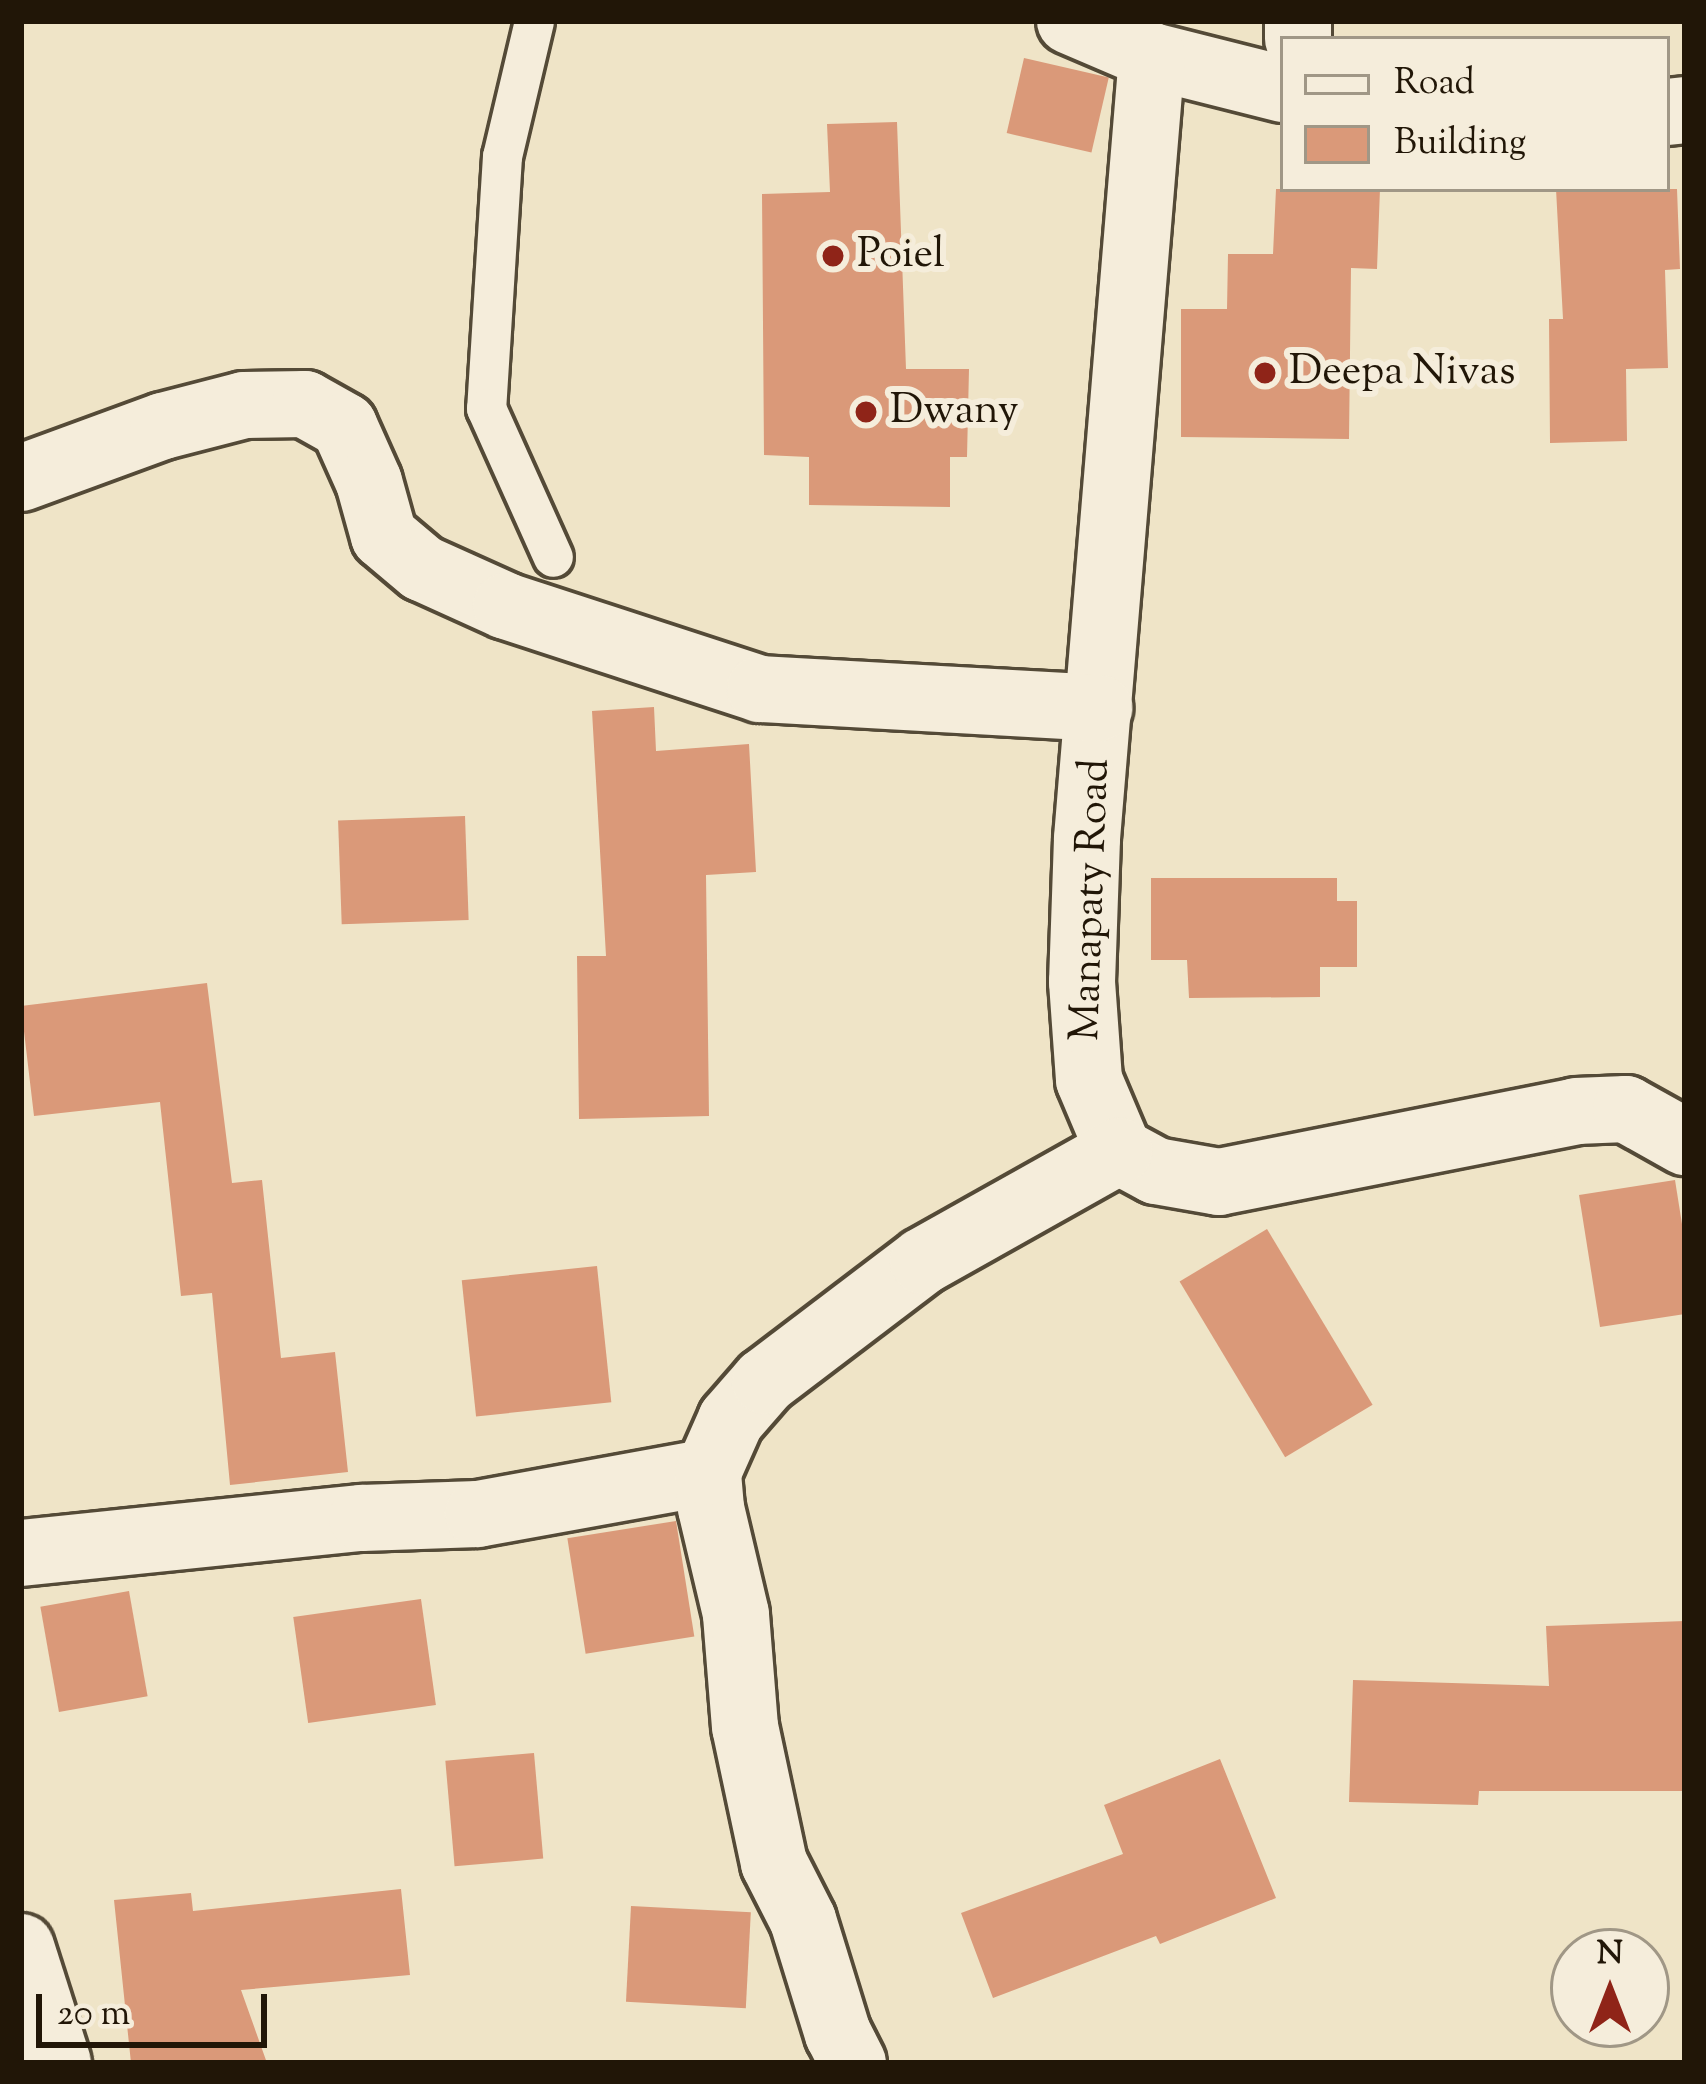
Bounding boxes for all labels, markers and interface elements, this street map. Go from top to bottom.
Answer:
legend [1280,36,1670,192]
text: Road [1394,58,1475,110]
text: Building [1394,118,1526,170]
place label: Poiel [857,231,945,281]
marker: Poiel [820,243,846,269]
place label: Deepa Nivas [1289,348,1515,398]
marker: Deepa Nivas [1252,360,1278,386]
place label: Dwany [890,387,1019,437]
marker: Dwany [853,399,879,425]
street label: Manapaty Road [1062,758,1122,1042]
north arrow [1550,1928,1670,2048]
text: N [1597,1931,1623,1979]
scale bar [42,1970,273,2044]
text: 20 m [57,1989,130,2041]

